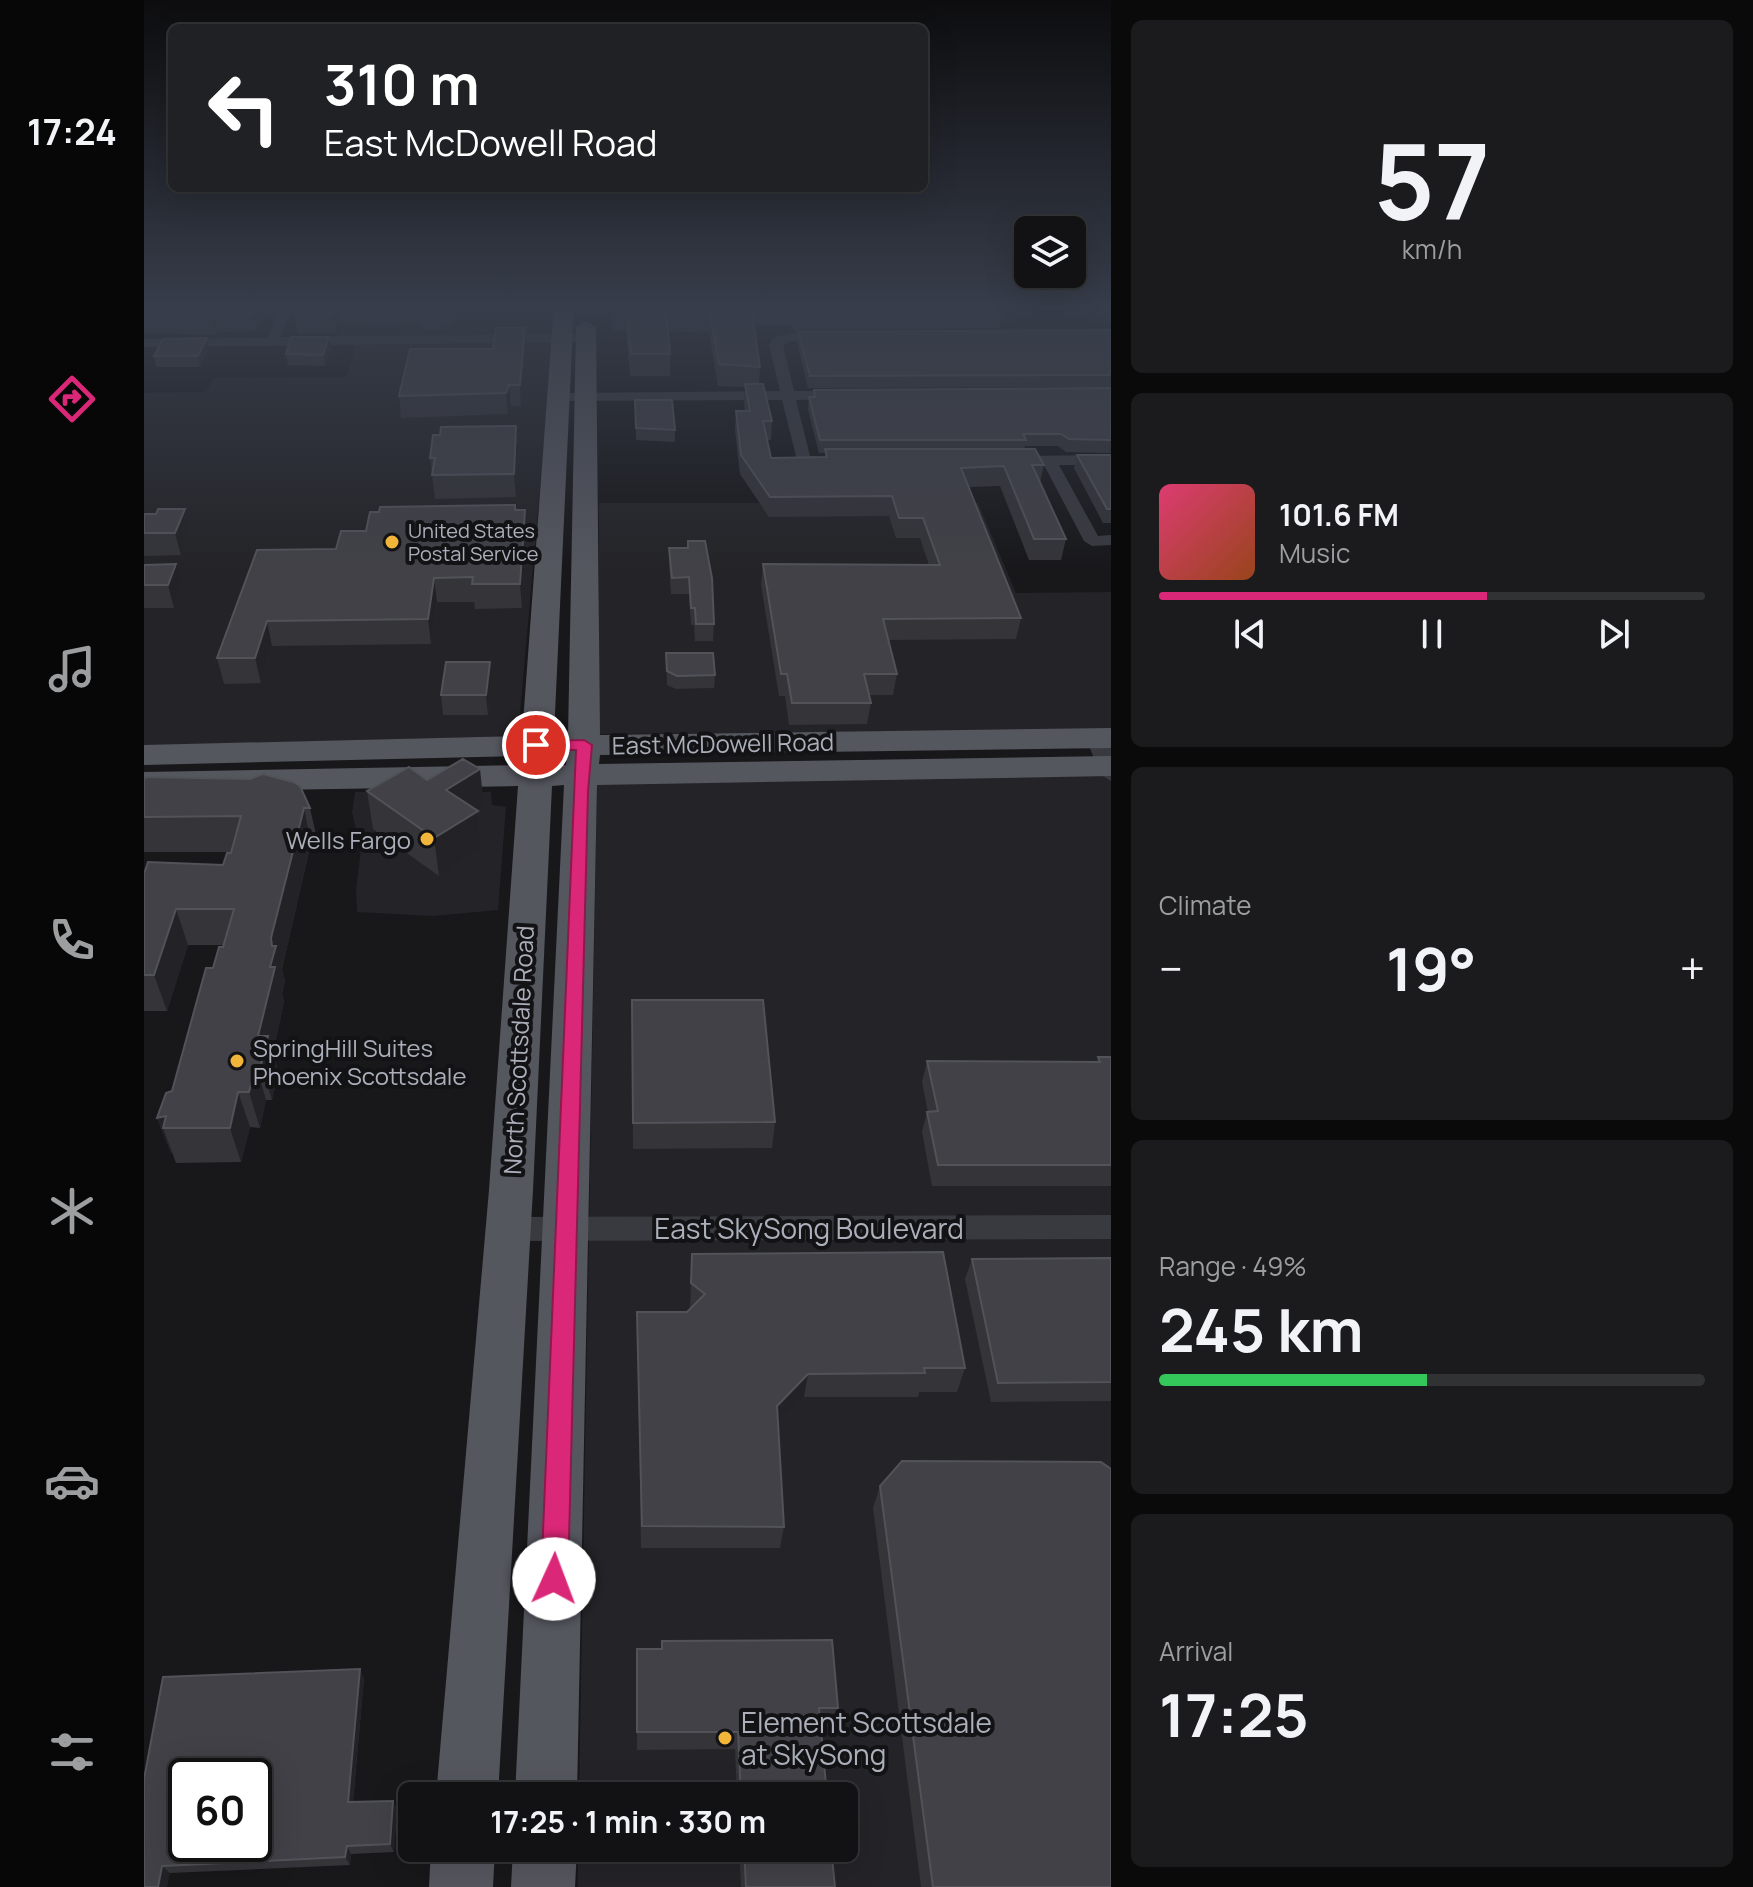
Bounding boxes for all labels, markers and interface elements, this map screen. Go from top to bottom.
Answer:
text: 310 m [324,45,480,122]
icon: left [192,56,296,160]
text: 17:24 [27,107,117,156]
text: 57 [1374,108,1490,250]
text: East McDowell Road [324,118,657,167]
map controls [1014,216,1086,288]
button: layers [1014,216,1086,288]
text: km/h [1402,231,1462,267]
icon: directions [44,371,100,427]
text: 101.6 FM [1279,494,1399,535]
place label: United States Postal Service [408,517,539,567]
marker: United States Postal Service [383,533,401,551]
text: Music [1279,535,1350,571]
icon: previous [1228,612,1272,656]
icon: pause [1410,612,1454,656]
icon: next [1592,612,1636,656]
icon: music [44,641,100,697]
pin [502,711,570,779]
icon: arrive [514,723,558,767]
street label: East McDowell Road [612,725,834,761]
place label: Wells Fargo [286,823,411,856]
marker: Wells Fargo [418,830,436,848]
text: Climate [1159,887,1251,923]
icon: phone [44,912,100,968]
street label: North Scottsdale Road [495,925,541,1175]
text: 19° [1386,927,1476,1009]
text: − [1159,938,1183,998]
text: + [1680,938,1705,998]
place label: SpringHill Suites Phoenix Scottsdale [253,1031,466,1092]
marker: SpringHill Suites Phoenix Scottsdale [228,1052,246,1070]
icon: climate [44,1183,100,1239]
street label: East SkySong Boulevard [654,1209,964,1247]
text: Range · 49% [1159,1248,1307,1284]
text: 245 km [1159,1288,1363,1370]
icon: car [44,1453,100,1509]
position arrow [512,1537,596,1621]
text: Arrival [1159,1633,1233,1669]
text: 17:25 [1159,1673,1309,1755]
place label: Element Scottsdale at SkySong [741,1703,992,1773]
icon: filters [44,1724,100,1780]
marker: Element Scottsdale at SkySong [716,1729,734,1747]
speed limit sign: 60 [168,1758,272,1862]
text: 17:25 · 1 min · 330 m [490,1801,766,1842]

